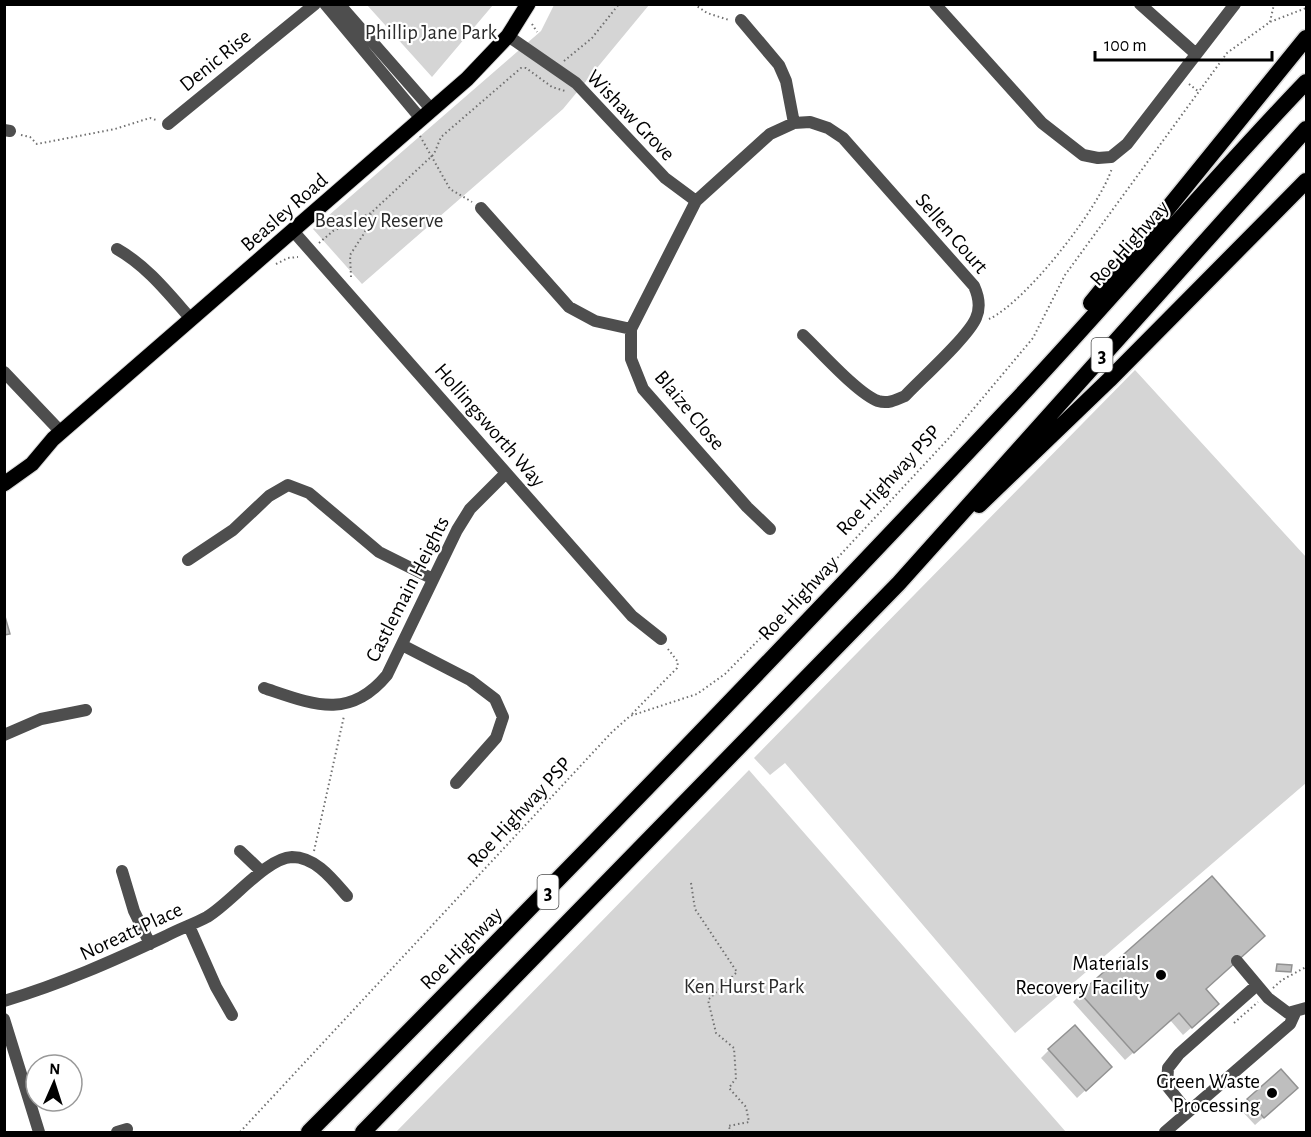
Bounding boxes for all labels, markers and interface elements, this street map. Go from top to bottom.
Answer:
park label: Phillip Jane Park [365,22,498,43]
scale bar [1095,24,1272,62]
street label: Denic Rise [176,26,255,95]
text: 100 m [1104,37,1147,55]
street label: Wishaw Grove [583,66,679,165]
street label: Beasley Road [237,169,332,255]
street label: Sellen Court [911,189,992,278]
street label: Roe Highway [1086,197,1173,290]
park label: Beasley Reserve [315,210,443,231]
road number: 3 [1092,338,1112,372]
street label: Hollingsworth Way [430,359,549,491]
street label: Blaize Close [651,367,729,454]
street label: Roe Highway PSP [832,421,945,539]
street label: Castlemain Heights [362,513,453,665]
street label: Roe Highway [754,552,842,645]
street label: Roe Highway PSP [463,753,576,871]
road number: 3 [538,875,558,909]
street label: Noreatt Place [77,899,186,964]
street label: Roe Highway [416,903,507,994]
place label: Materials Recovery Facility [1015,953,1149,998]
marker: Materials Recovery Facility [1154,968,1168,982]
park label: Ken Hurst Park [684,976,805,997]
north arrow [24,1053,84,1113]
text: N [49,1061,61,1077]
place label: Green Waste Processing [1156,1071,1261,1116]
marker: Green Waste Processing [1265,1086,1279,1100]

